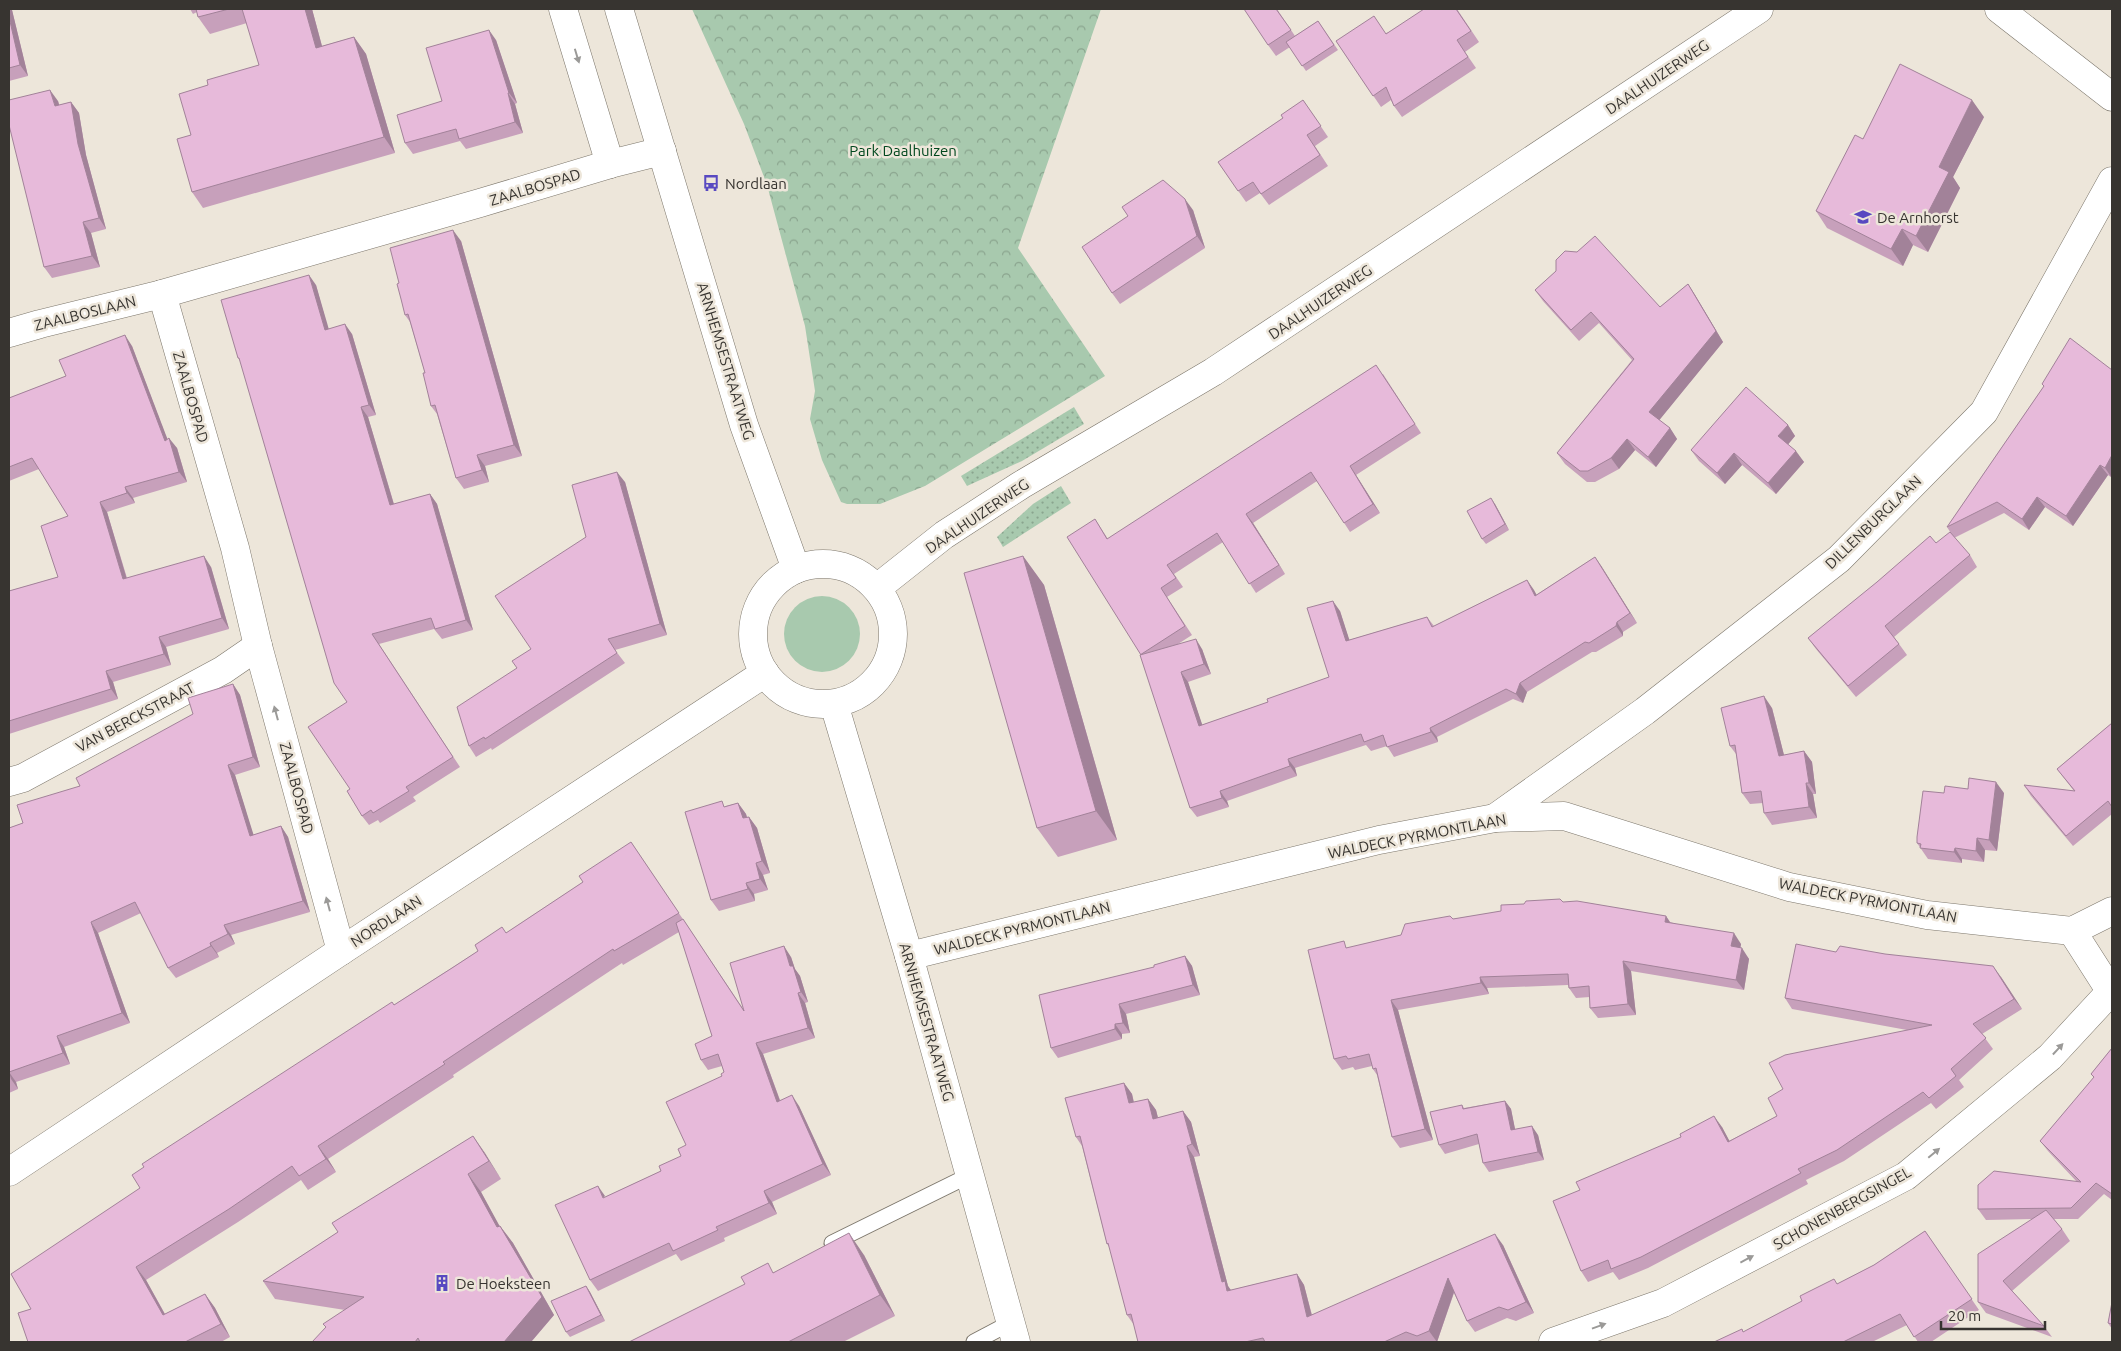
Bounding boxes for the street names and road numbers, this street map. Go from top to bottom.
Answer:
street label: DAALHUIZERWEG [1602,36,1712,118]
street label: ZAALBOSPAD [488,165,582,209]
street label: DAALHUIZERWEG [1265,261,1375,343]
street label: ARNHEMSESTRAATWEG [694,280,758,442]
street label: ZAALBOSLAAN [32,292,138,334]
street label: ZAALBOSPAD [170,349,212,445]
street label: DILLENBURGLAAN [1822,472,1924,572]
street label: DAALHUIZERWEG [922,475,1032,557]
street label: VAN BERCKSTRAAT [73,678,198,755]
street label: ZAALBOSPAD [277,740,317,836]
street label: WALDECK PYRMONTLAAN [1326,810,1508,862]
street label: WALDECK PYRMONTLAAN [1777,874,1959,926]
street label: NORDLAAN [347,892,425,950]
street label: WALDECK PYRMONTLAAN [932,898,1112,958]
street label: ARNHEMSESTRAATWEG [896,941,958,1103]
street label: SCHONENBERGSINGEL [1770,1163,1914,1253]

